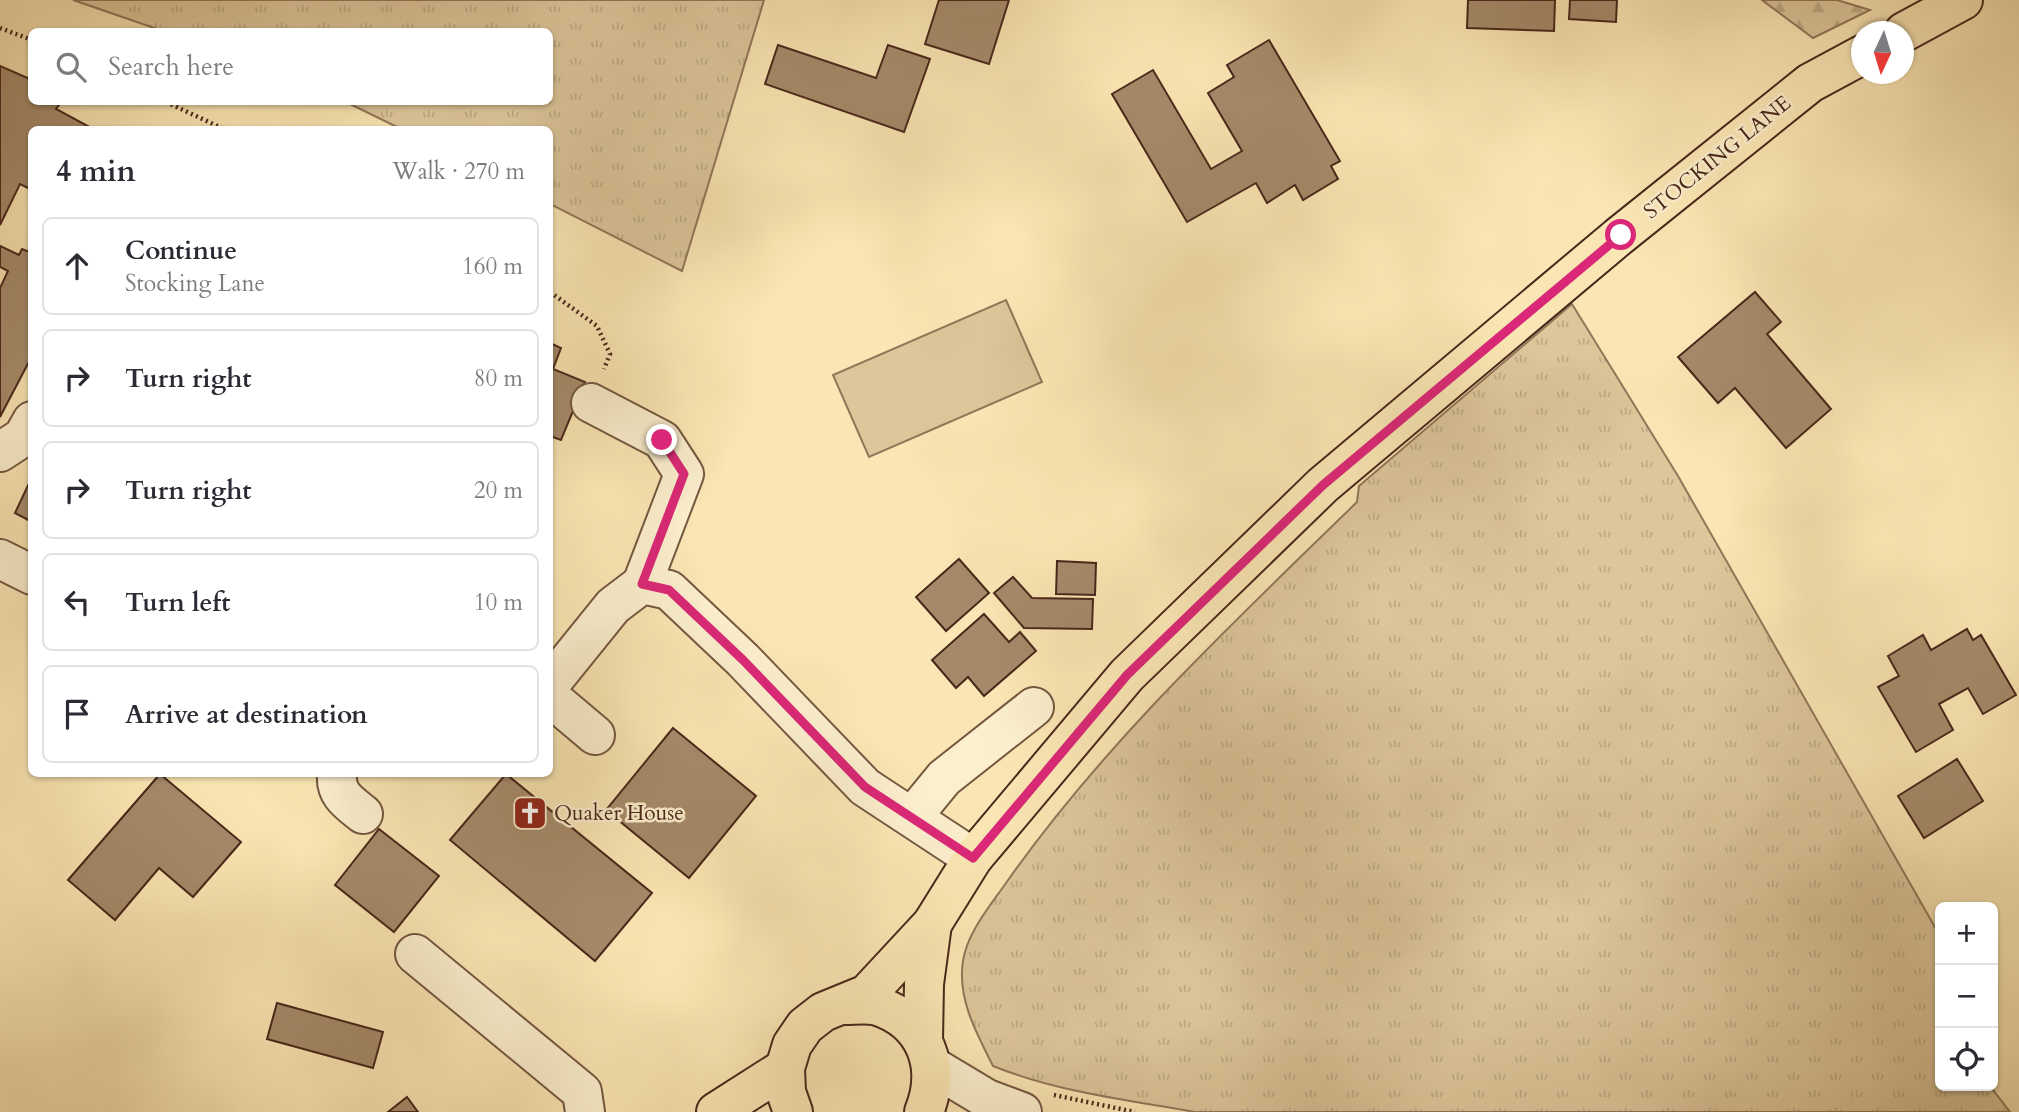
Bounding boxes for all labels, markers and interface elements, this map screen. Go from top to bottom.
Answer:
north arrow [1851,21,1914,84]
search box [28,28,553,105]
icon: search [52,48,90,86]
text: Search here [108,49,234,84]
street label: STOCKING LANE [1638,89,1797,226]
text: 4 min [56,151,136,192]
text: Walk · 270 m [392,156,525,187]
route start [1605,219,1636,250]
text: Continue [125,233,237,268]
icon: ahead [58,247,96,285]
text: 160 m [462,251,523,282]
text: Stocking Lane [125,268,265,299]
icon: right [58,359,96,397]
text: Turn right [125,361,252,396]
text: 80 m [474,363,523,394]
route end [646,424,677,455]
icon: right [58,471,96,509]
text: Turn right [125,473,252,508]
text: 20 m [474,475,523,506]
icon: left [58,583,96,621]
text: Turn left [125,585,230,620]
text: 10 m [474,587,523,618]
icon: arrive [58,695,96,733]
text: Arrive at destination [125,697,368,732]
church icon: Quaker House [511,794,549,832]
place label: Quaker House [554,799,684,828]
map controls [1935,902,1998,1091]
button: + [1935,902,1998,965]
button: − [1935,965,1998,1028]
button: locate [1935,1028,1998,1091]

